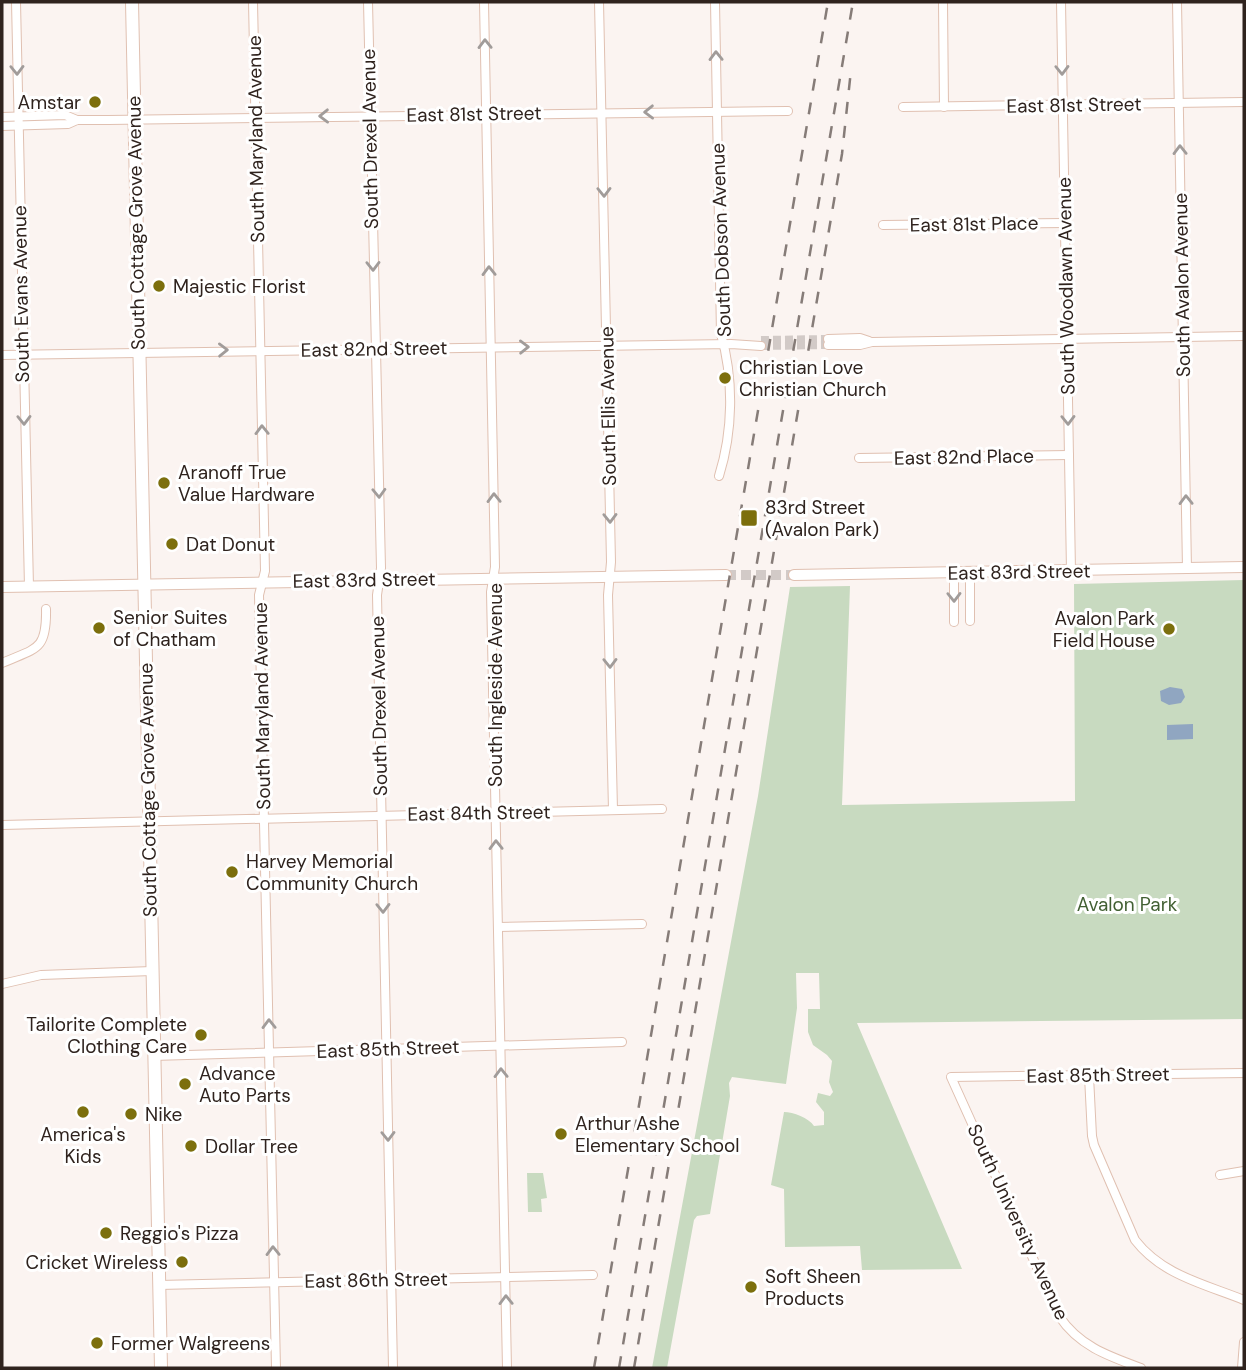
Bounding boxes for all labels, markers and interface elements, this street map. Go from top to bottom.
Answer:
street label: South Maryland Avenue [242,35,270,243]
one-way arrow [477,38,492,49]
street label: South Drexel Avenue [356,49,384,229]
one-way arrow [708,50,724,61]
one-way arrow [9,65,25,76]
one-way arrow [1054,65,1070,76]
place label: Amstar [18,90,81,115]
street label: East 81st Street [1006,91,1142,119]
marker: Amstar [87,94,103,110]
street label: South Cottage Grove Avenue [121,96,151,350]
street label: East 81st Street [406,100,542,128]
one-way arrow [643,104,654,119]
one-way arrow [318,109,329,124]
street label: South Dobson Avenue [705,143,737,337]
one-way arrow [1172,145,1187,156]
street label: South Woodlawn Avenue [1052,177,1080,395]
one-way arrow [596,188,612,198]
street label: South Avalon Avenue [1168,193,1196,377]
street label: South Evans Avenue [7,205,35,383]
street label: East 81st Place [909,210,1039,238]
one-way arrow [365,261,380,272]
one-way arrow [482,265,497,276]
place label: Majestic Florist [173,274,306,299]
marker: Majestic Florist [151,278,167,294]
street label: South Ellis Avenue [594,326,622,486]
street label: East 82nd Street [300,335,448,363]
one-way arrow [519,339,530,355]
one-way arrow [219,342,229,358]
place label: Christian Love Christian Church [739,355,886,402]
marker: Christian Love Christian Church [717,370,733,386]
one-way arrow [17,415,32,426]
one-way arrow [1060,415,1076,426]
one-way arrow [254,424,270,434]
street label: East 82nd Place [894,443,1034,471]
place label: Aranoff True Value Hardware [178,460,315,507]
marker: Aranoff True Value Hardware [156,475,172,491]
one-way arrow [371,488,386,499]
one-way arrow [486,493,502,503]
place label: 83rd Street (Avalon Park) [765,495,879,542]
one-way arrow [1178,495,1194,505]
marker: 83rd Street (Avalon Park) [739,508,759,528]
one-way arrow [603,513,618,524]
place label: Dat Donut [186,532,275,557]
marker: Dat Donut [164,536,180,552]
street label: East 83rd Street [947,558,1091,586]
street label: East 83rd Street [292,566,436,594]
street label: South Ingleside Avenue [483,583,508,787]
one-way arrow [946,593,962,603]
street label: South Maryland Avenue [248,602,276,810]
place label: Senior Suites of Chatham [113,605,228,652]
place label: Avalon Park Field House [1053,606,1155,653]
street label: South Drexel Avenue [365,616,393,796]
marker: Senior Suites of Chatham [91,620,107,636]
marker: Avalon Park Field House [1161,621,1177,637]
one-way arrow [602,658,617,669]
street label: South Cottage Grove Avenue [133,663,163,917]
street label: East 84th Street [407,799,551,827]
one-way arrow [489,839,504,850]
place label: Harvey Memorial Community Church [246,849,418,896]
marker: Harvey Memorial Community Church [224,864,240,880]
park label: Avalon Park [1077,892,1178,917]
one-way arrow [375,903,391,914]
place label: Tailorite Complete Clothing Care [26,1012,187,1059]
one-way arrow [261,1018,276,1029]
marker: Tailorite Complete Clothing Care [193,1027,209,1043]
street label: East 85th Street [316,1034,460,1064]
place label: Advance Auto Parts [199,1061,291,1108]
street label: East 85th Street [1026,1061,1170,1089]
one-way arrow [493,1067,509,1077]
marker: Advance Auto Parts [177,1076,193,1092]
place label: Nike [145,1102,182,1127]
marker: America's Kids [75,1104,91,1120]
marker: Nike [123,1106,139,1122]
place label: Arthur Ashe Elementary School [575,1111,739,1158]
street label: South University Avenue [962,1120,1074,1324]
place label: America's Kids [40,1122,126,1169]
marker: Arthur Ashe Elementary School [553,1126,569,1142]
one-way arrow [380,1131,396,1141]
place label: Dollar Tree [205,1134,298,1159]
marker: Dollar Tree [183,1138,199,1154]
place label: Reggio's Pizza [120,1221,239,1246]
marker: Reggio's Pizza [98,1225,114,1241]
one-way arrow [266,1245,281,1256]
place label: Cricket Wireless [26,1250,168,1275]
marker: Cricket Wireless [174,1254,190,1270]
place label: Soft Sheen Products [765,1264,861,1311]
street label: East 86th Street [304,1266,448,1294]
marker: Soft Sheen Products [743,1279,759,1295]
one-way arrow [498,1294,514,1305]
place label: Former Walgreens [111,1331,270,1356]
marker: Former Walgreens [89,1335,105,1351]

